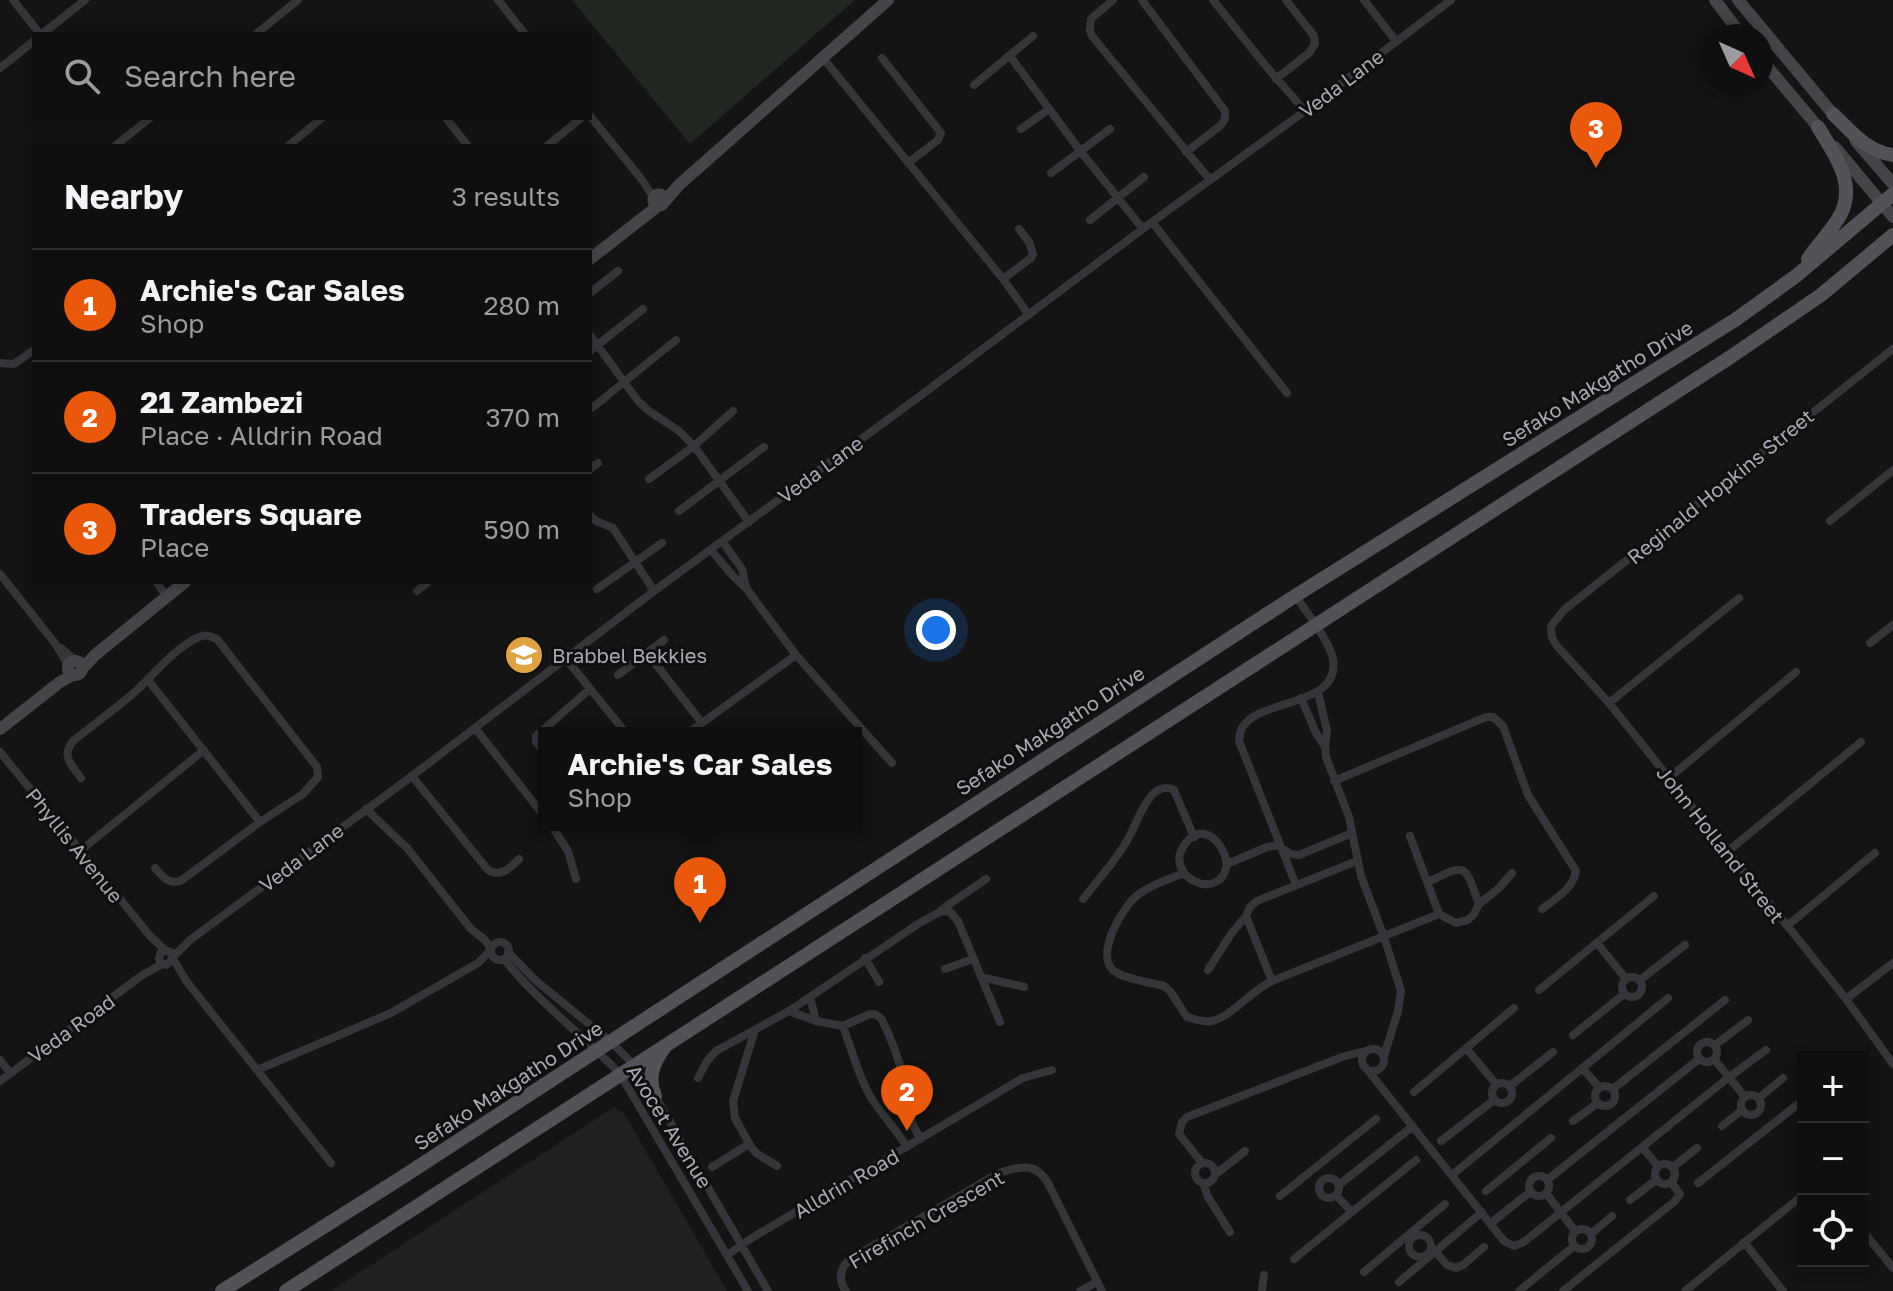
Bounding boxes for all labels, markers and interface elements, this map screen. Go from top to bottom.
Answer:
north arrow [1701,24,1773,96]
search box [32,32,592,120]
street label: Veda Lane [1294,44,1388,122]
icon: search [60,54,104,98]
text: Search here [124,58,296,94]
pin: 3 [1570,102,1622,168]
text: Nearby [64,176,184,216]
text: 3 results [452,181,560,212]
text: Archie's Car Sales [140,272,405,308]
text: 1 [83,290,97,321]
text: 280 m [483,290,560,321]
text: Shop [140,308,204,339]
street label: Sefako Makgatho Drive [1497,315,1697,451]
text: 21 Zambezi [140,384,303,420]
text: 2 [82,402,98,433]
text: 370 m [485,402,560,433]
street label: Reginald Hopkins Street [1622,403,1818,569]
text: Place · Alldrin Road [140,420,383,451]
street label: Veda Lane [773,430,867,508]
text: Traders Square [140,496,362,532]
text: 3 [82,514,98,545]
text: 590 m [484,514,560,545]
text: Place [140,532,209,563]
your location [916,610,956,650]
school or university icon: Brabbel Bekkies [503,634,545,676]
place label: Brabbel Bekkies [552,643,707,667]
street label: Sefako Makgatho Drive [951,660,1149,800]
popup [538,727,862,831]
text: Archie's Car Sales [568,746,832,782]
street label: John Holland Street [1652,761,1790,927]
text: Shop [568,782,632,813]
street label: Phyllis Avenue [21,783,129,907]
street label: Veda Lane [254,818,348,896]
pin: 1 [674,857,726,923]
street label: Veda Road [23,988,119,1068]
street label: Sefako Makgatho Drive [409,1015,607,1155]
map controls [1797,1051,1869,1267]
button: + [1797,1051,1869,1123]
street label: Avocet Avenue [622,1060,718,1192]
pin: 2 [881,1065,933,1131]
button: − [1797,1123,1869,1195]
street label: Alldrin Road [789,1143,903,1223]
street label: Firefinch Crescent [844,1165,1008,1273]
button: locate [1797,1195,1869,1267]

